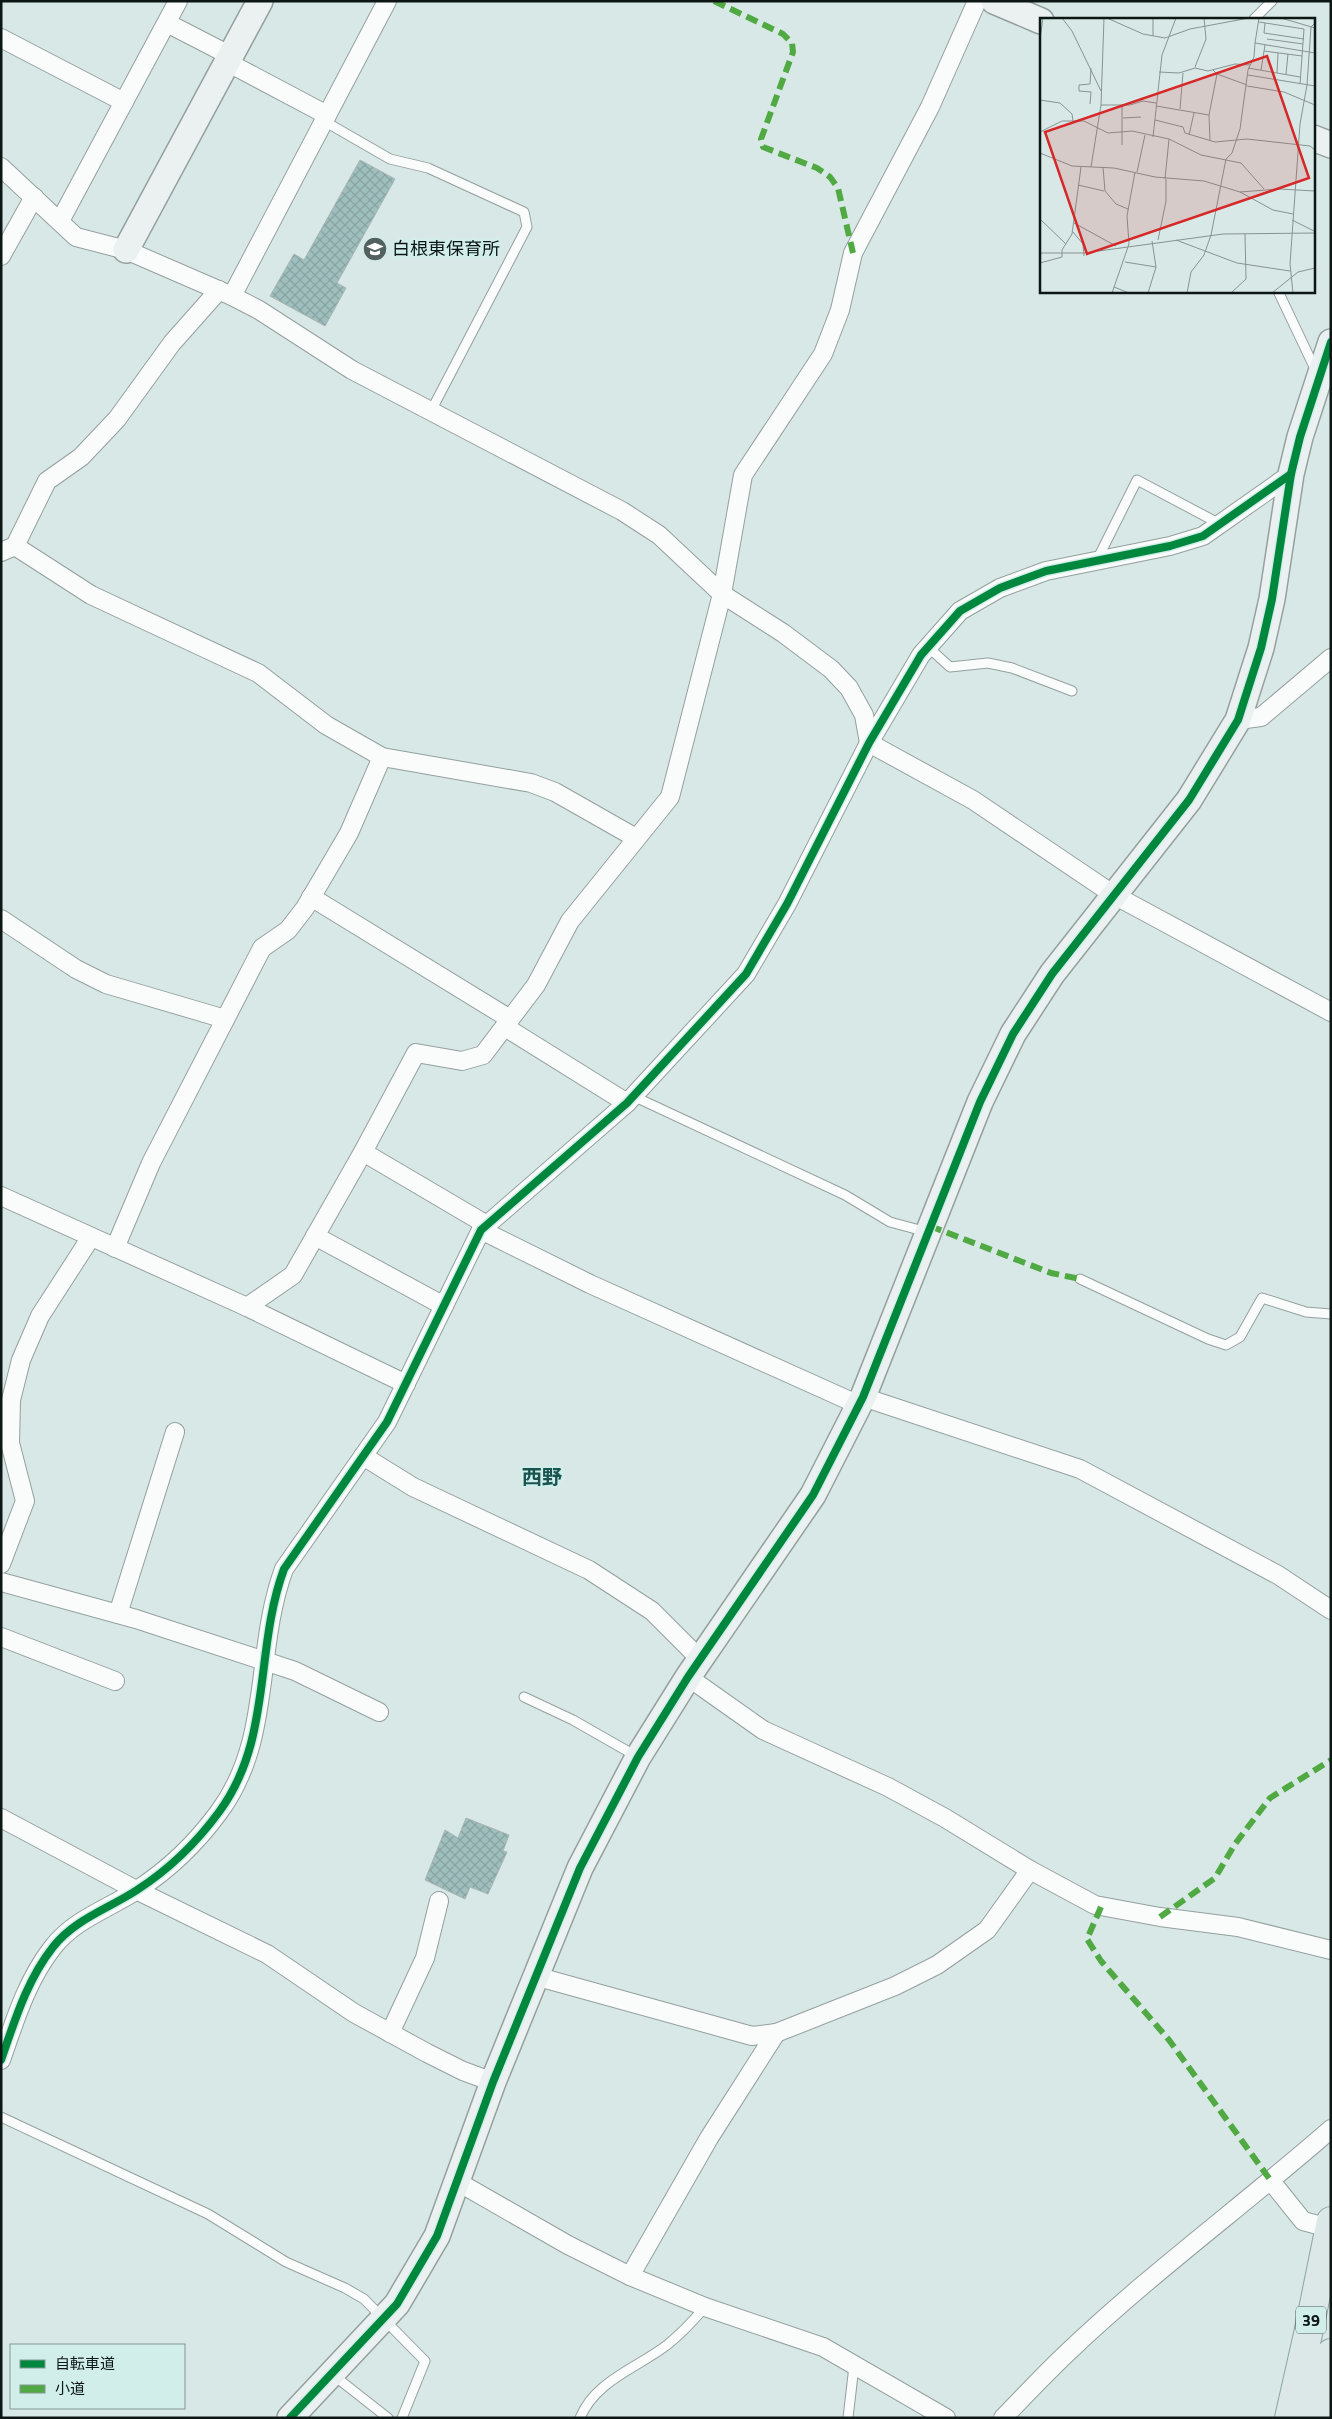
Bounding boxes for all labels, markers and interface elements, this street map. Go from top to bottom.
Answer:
inset map [1040,18,1314,292]
place label: 白根東保育所 [392,235,500,262]
school or university icon: 白根東保育所 [362,236,388,262]
district label: 西野 [522,1461,562,1492]
road number: 39 [1296,2306,1326,2334]
legend [10,2344,185,2409]
text: 自転車道 [55,2352,115,2375]
text: 小道 [55,2377,85,2400]

